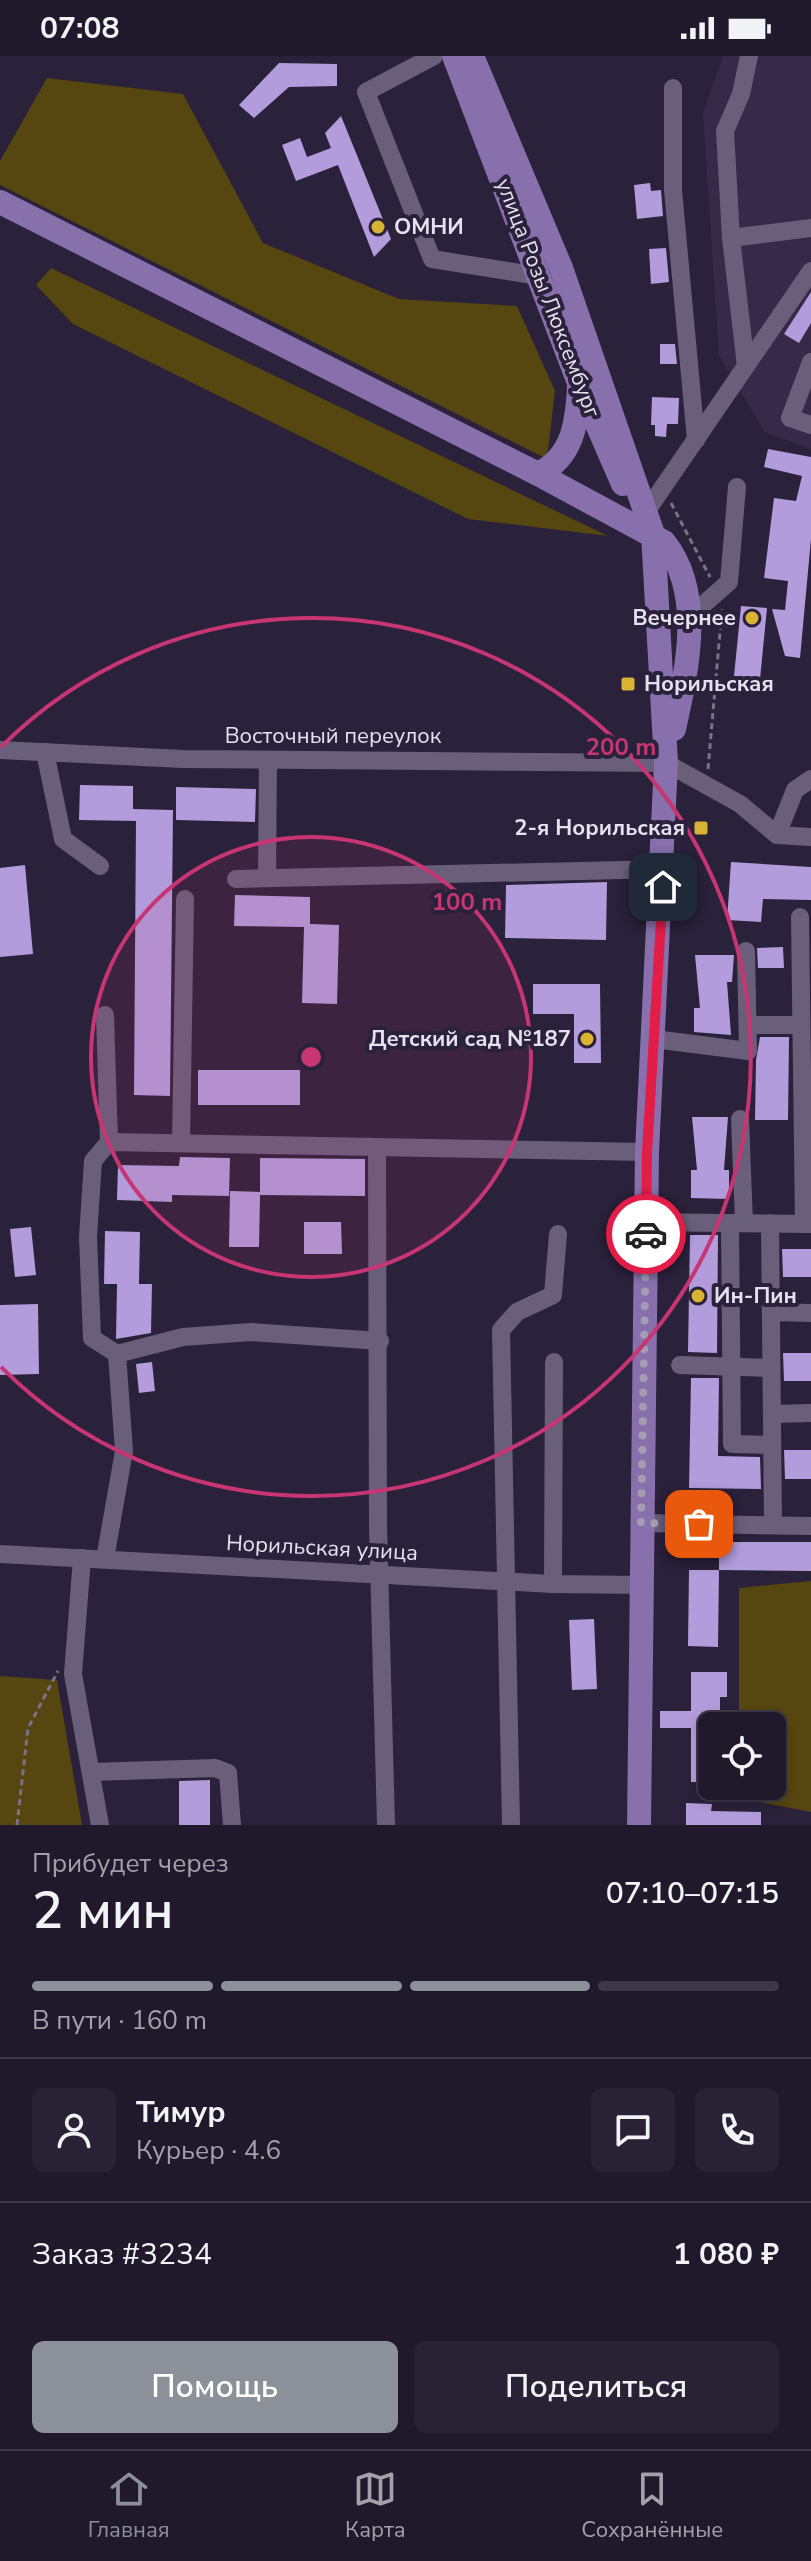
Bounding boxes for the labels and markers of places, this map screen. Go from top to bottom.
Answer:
place label: ОМНИ [394,212,464,242]
marker: ОМНИ [369,218,387,236]
place label: Вечернее [632,603,736,633]
marker: Вечернее [743,609,761,627]
place label: Норильская [644,669,774,699]
marker: Норильская [619,675,637,693]
place label: 2-я Норильская [514,813,685,843]
marker: 2-я Норильская [692,819,710,837]
pin [629,853,697,921]
place label: Детский сад №187 [369,1024,571,1054]
marker: Детский сад №187 [578,1030,596,1048]
centre of rings [297,1043,325,1071]
place label: Ин-Пин [714,1281,797,1311]
marker: Ин-Пин [689,1287,707,1305]
pin [665,1490,733,1558]

